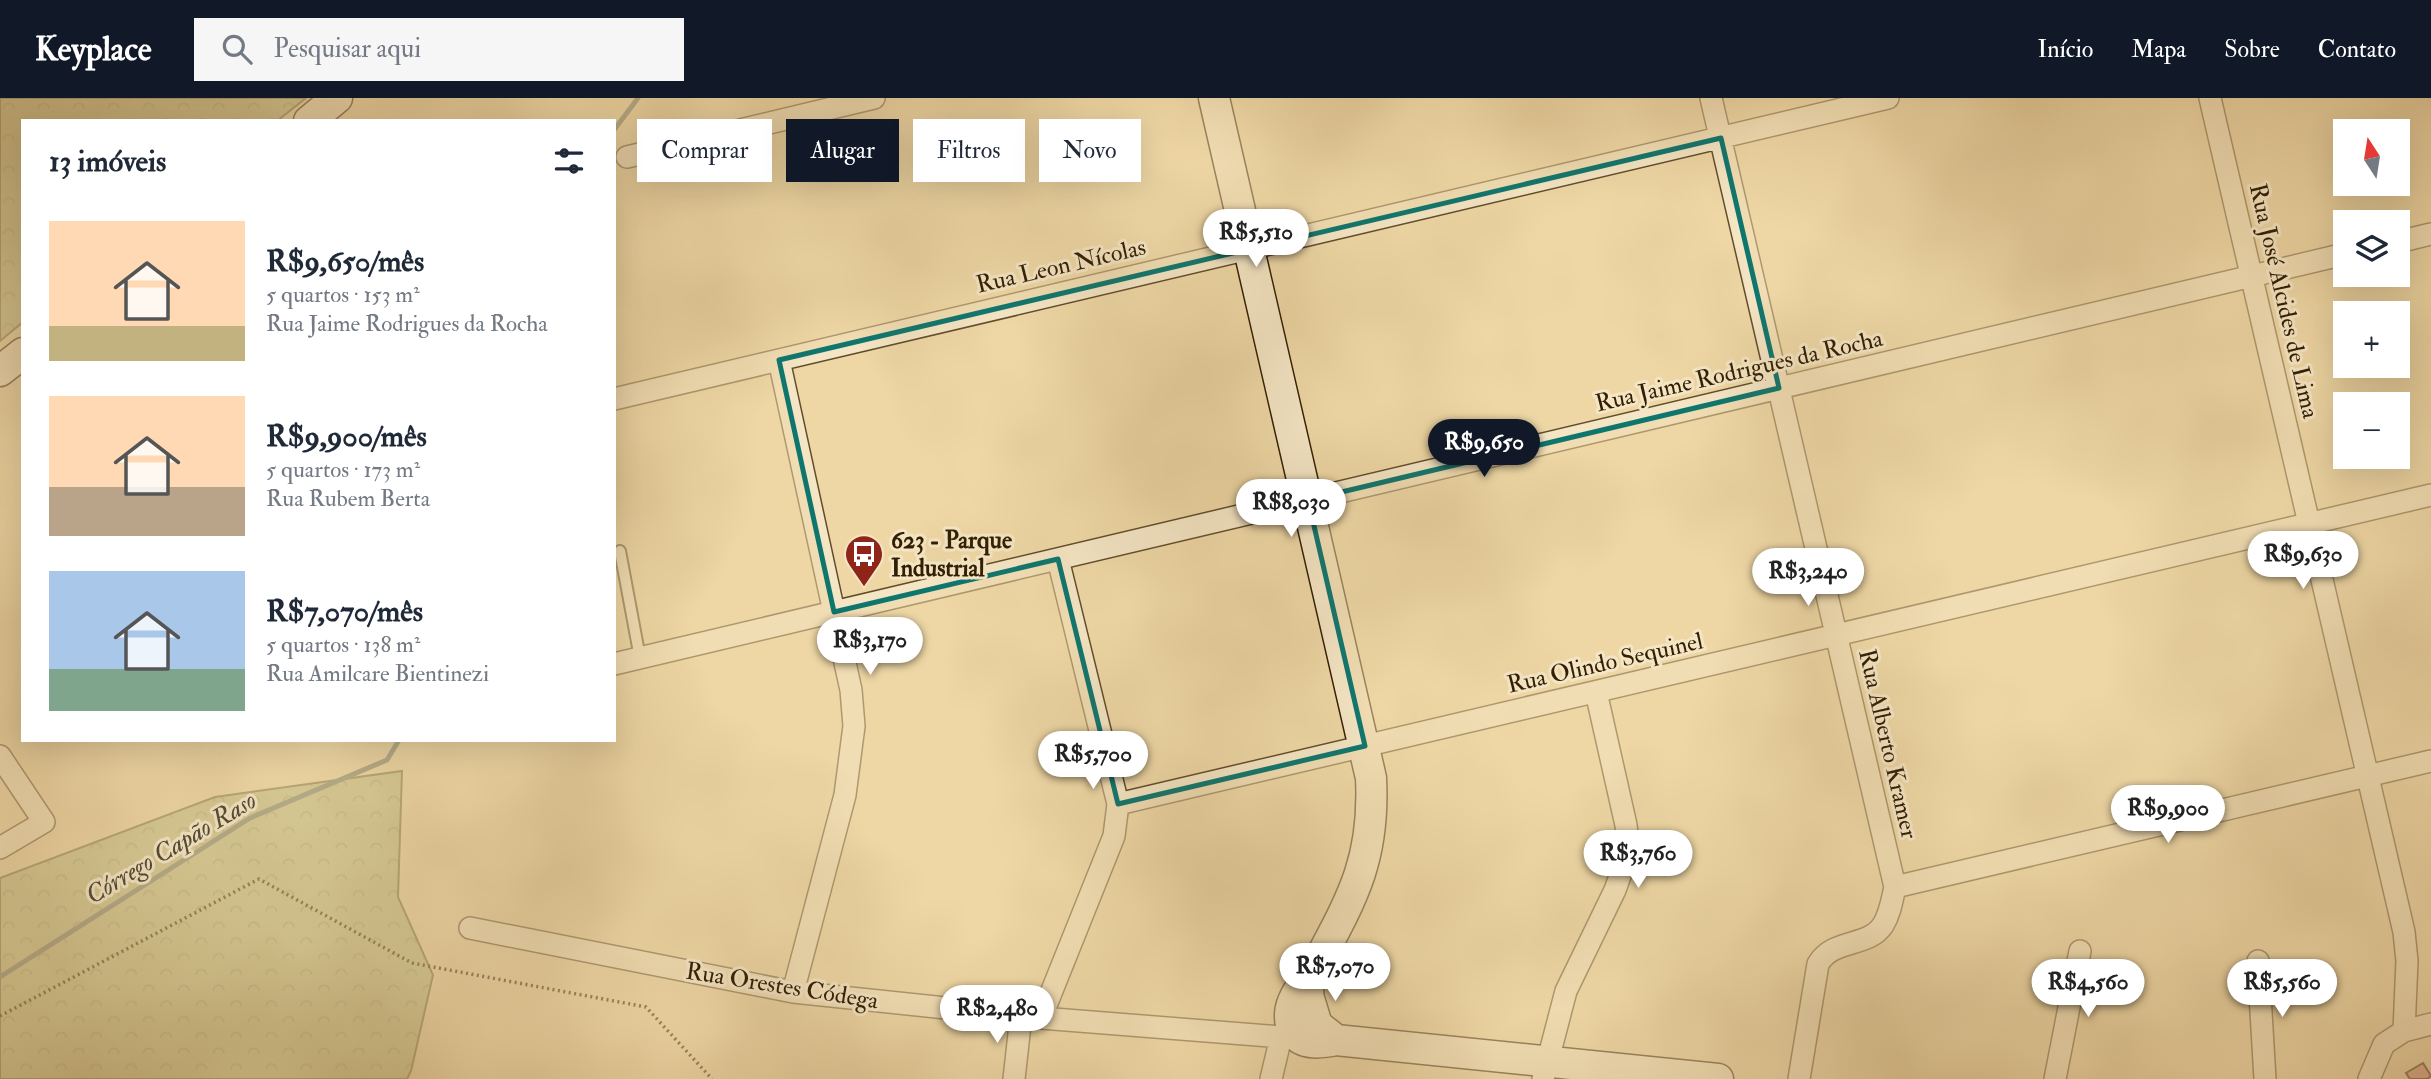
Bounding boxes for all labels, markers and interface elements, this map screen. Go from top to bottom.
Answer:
search box [194,18,684,81]
text: Keyplace [35,29,152,70]
icon: search [218,30,256,68]
text: Pesquisar aqui [274,33,421,65]
text: Início [2037,34,2093,65]
text: Mapa [2131,34,2186,65]
text: Sobre [2224,34,2280,65]
text: Contato [2318,34,2396,65]
chip: Comprar [637,119,772,182]
chip: Alugar [786,119,899,182]
chip: Filtros [913,119,1025,182]
chip: Novo [1039,119,1141,182]
north arrow [2333,119,2410,196]
map controls [2333,119,2410,469]
icon: filters [550,142,588,180]
text: 13 imóveis [49,143,166,180]
street label: Rua José Alcides de Lima [2242,181,2326,422]
pin: R$5,510 [1191,209,1321,269]
button: layers [2333,210,2410,287]
text: R$5,510 [1219,217,1293,246]
street label: Rua Leon Nícolas [973,231,1149,301]
text: R$9,650/mês [266,243,424,280]
icon: home [105,249,189,333]
text: 5 quartos · 153 m² [266,280,420,309]
button: + [2333,301,2410,378]
text: Rua Jaime Rodrigues da Rocha [266,309,548,338]
street label: Rua Jaime Rodrigues da Rocha [1592,323,1887,419]
button: − [2333,392,2410,469]
text: R$9,900/mês [266,418,427,455]
pin: R$9,650 [1419,420,1549,479]
icon: home [105,424,189,508]
text: R$9,650 [1444,427,1524,456]
text: 5 quartos · 173 m² [266,455,420,484]
pin: R$8,030 [1226,480,1356,539]
text: Rua Rubem Berta [266,484,430,513]
text: R$8,030 [1252,487,1330,516]
place label: 623 - Parque Industrial [891,525,1012,584]
pin: R$9,630 [2238,532,2368,591]
bus stop icon: 623 - Parque Industrial [843,533,885,588]
text: R$9,630 [2264,539,2342,568]
pin: R$3,240 [1743,548,1873,608]
text: R$3,240 [1768,556,1848,585]
text: R$7,070/mês [266,593,423,630]
icon: home [105,599,189,683]
pin: R$3,170 [805,618,935,677]
text: R$3,170 [833,625,907,654]
street label: Rua Olindo Sequinel [1504,625,1706,701]
text: 5 quartos · 138 m² [266,630,420,659]
street label: Rua Alberto Kramer [1851,646,1925,842]
text: Rua Amilcare Bientinezi [266,659,489,688]
pin: R$5,700 [1028,732,1158,791]
text: R$5,700 [1054,739,1132,768]
water label: Córrego Capão Raso [80,784,262,912]
pin: R$9,900 [2103,786,2233,845]
text: R$9,900 [2127,793,2209,822]
pin: R$3,760 [1573,830,1703,890]
text: R$3,760 [1600,838,1676,867]
pin: R$7,070 [1270,944,1400,1003]
text: R$7,070 [1295,951,1375,980]
street label: Rua Orestes Códega [683,955,882,1017]
pin: R$4,560 [2023,960,2153,1019]
pin: R$5,560 [2217,960,2347,1019]
text: R$4,560 [2048,967,2128,996]
text: R$5,560 [2243,967,2321,996]
pin: R$2,480 [932,986,1062,1045]
text: R$2,480 [956,993,1038,1022]

